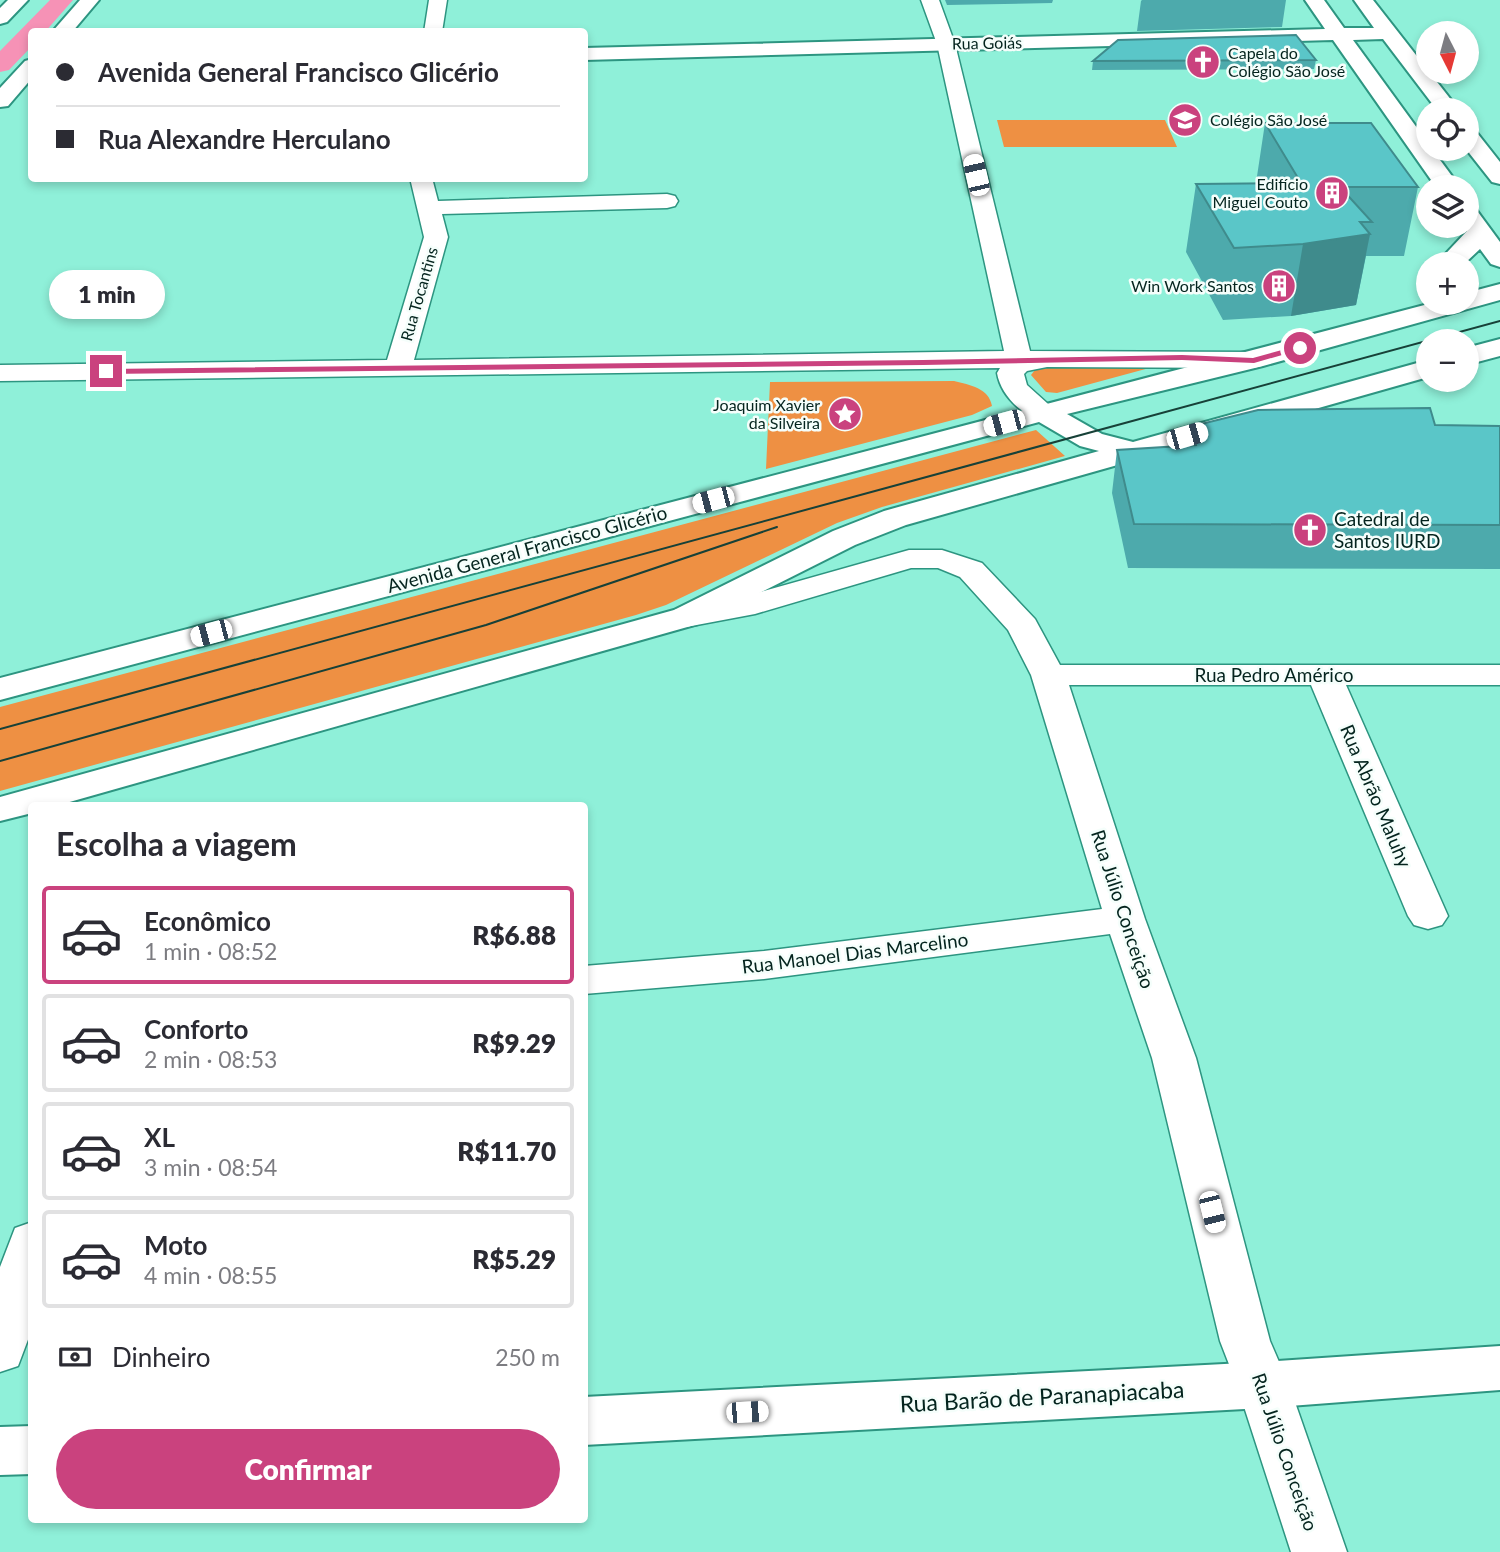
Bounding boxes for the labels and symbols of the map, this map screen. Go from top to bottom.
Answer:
north arrow [1416,21,1479,84]
street label: Rua Goiás [952,32,1022,53]
church icon: Capela do Colégio São José [1184,43,1222,81]
place label: Capela do Colégio São José [1228,43,1345,80]
school or university icon: Colégio São José [1166,101,1204,139]
place label: Colégio São José [1210,110,1327,129]
car [962,152,991,198]
place label: Edifício Miguel Couto [1213,174,1308,211]
building icon: Edifício Miguel Couto [1313,174,1351,212]
street label: Rua Tocantins [396,245,441,343]
building icon: Win Work Santos [1260,267,1298,305]
callout: 1 min [48,270,164,318]
place label: Win Work Santos [1131,276,1254,295]
route start [1284,332,1316,364]
route end [90,355,122,387]
place label: Joaquim Xavier da Silveira [713,395,820,432]
place icon: Joaquim Xavier da Silveira [826,395,864,433]
car [981,407,1028,439]
car [1164,420,1211,452]
car [690,484,737,516]
street label: Avenida General Francisco Glicério [384,500,669,597]
place label: Catedral de Santos IURD [1334,507,1440,552]
church icon: Catedral de Santos IURD [1291,511,1329,549]
car [188,617,235,649]
street label: Rua Pedro Américo [1194,663,1354,686]
street label: Rua Abrão Maluhy [1336,721,1417,871]
street label: Rua Júlio Conceição [1087,827,1160,991]
street label: Rua Manoel Dias Marcelino [740,927,969,978]
car [1197,1189,1228,1235]
street label: Rua Júlio Conceição [1248,1370,1323,1534]
street label: Rua Barão de Paranapiacaba [899,1375,1185,1417]
car [726,1400,769,1424]

